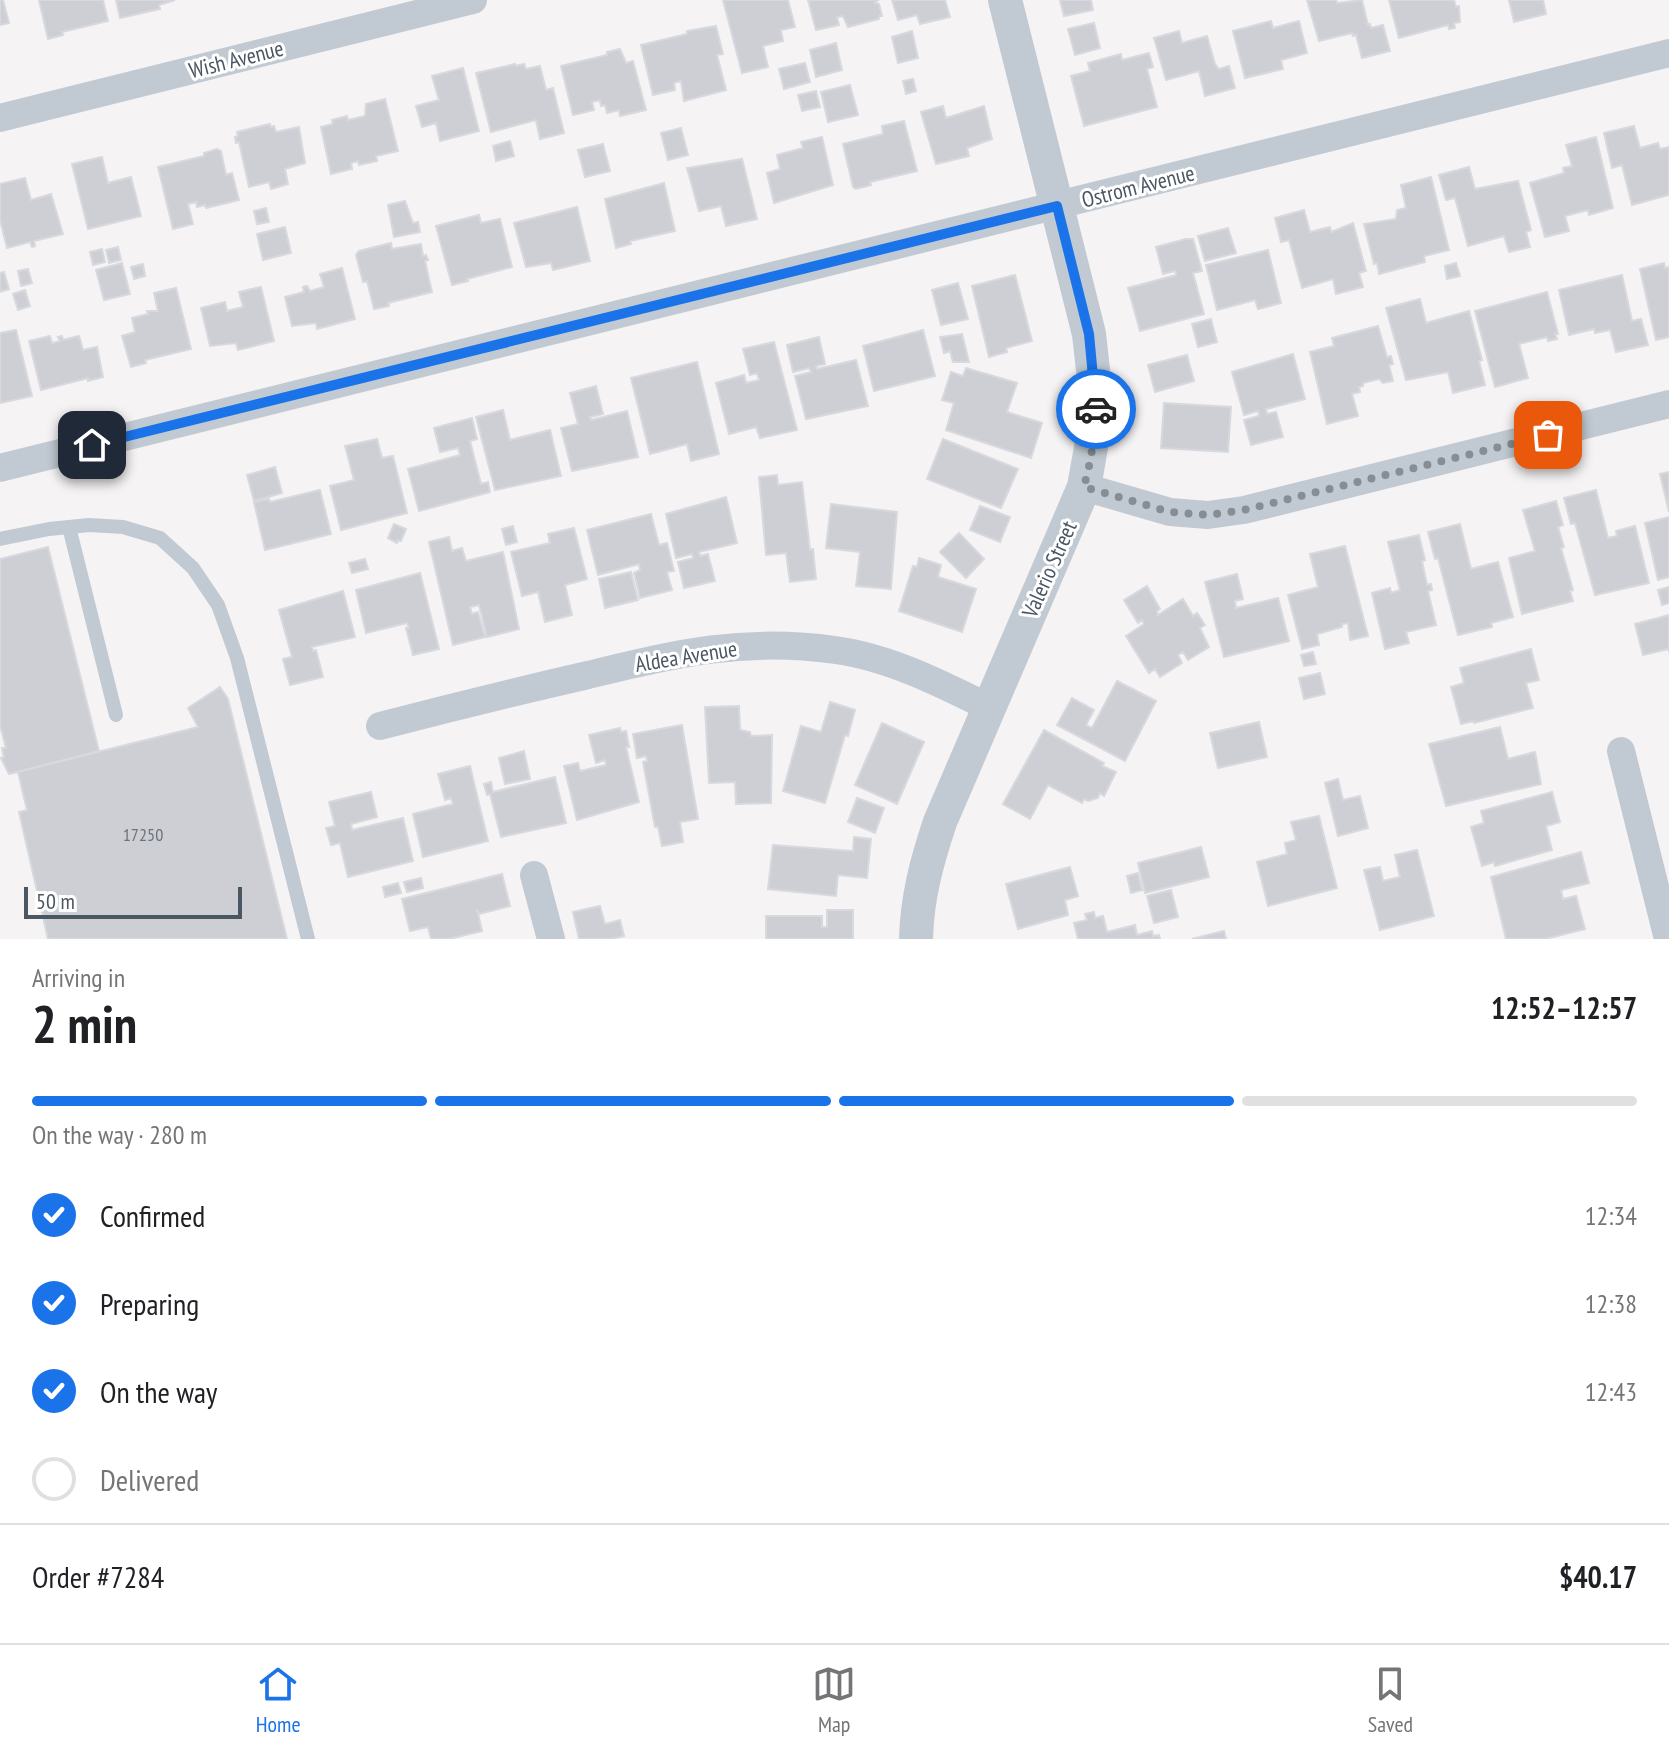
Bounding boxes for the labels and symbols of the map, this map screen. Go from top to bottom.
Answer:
street label: Wish Avenue [186,34,286,84]
street label: Ostrom Avenue [1079,158,1197,214]
courier [1056,369,1136,449]
pin [1514,401,1582,469]
pin [58,411,126,479]
street label: Valerio Street [1015,516,1083,623]
street label: Aldea Avenue [633,634,739,678]
house number: 17250 [123,823,163,846]
scale bar [24,883,242,919]

